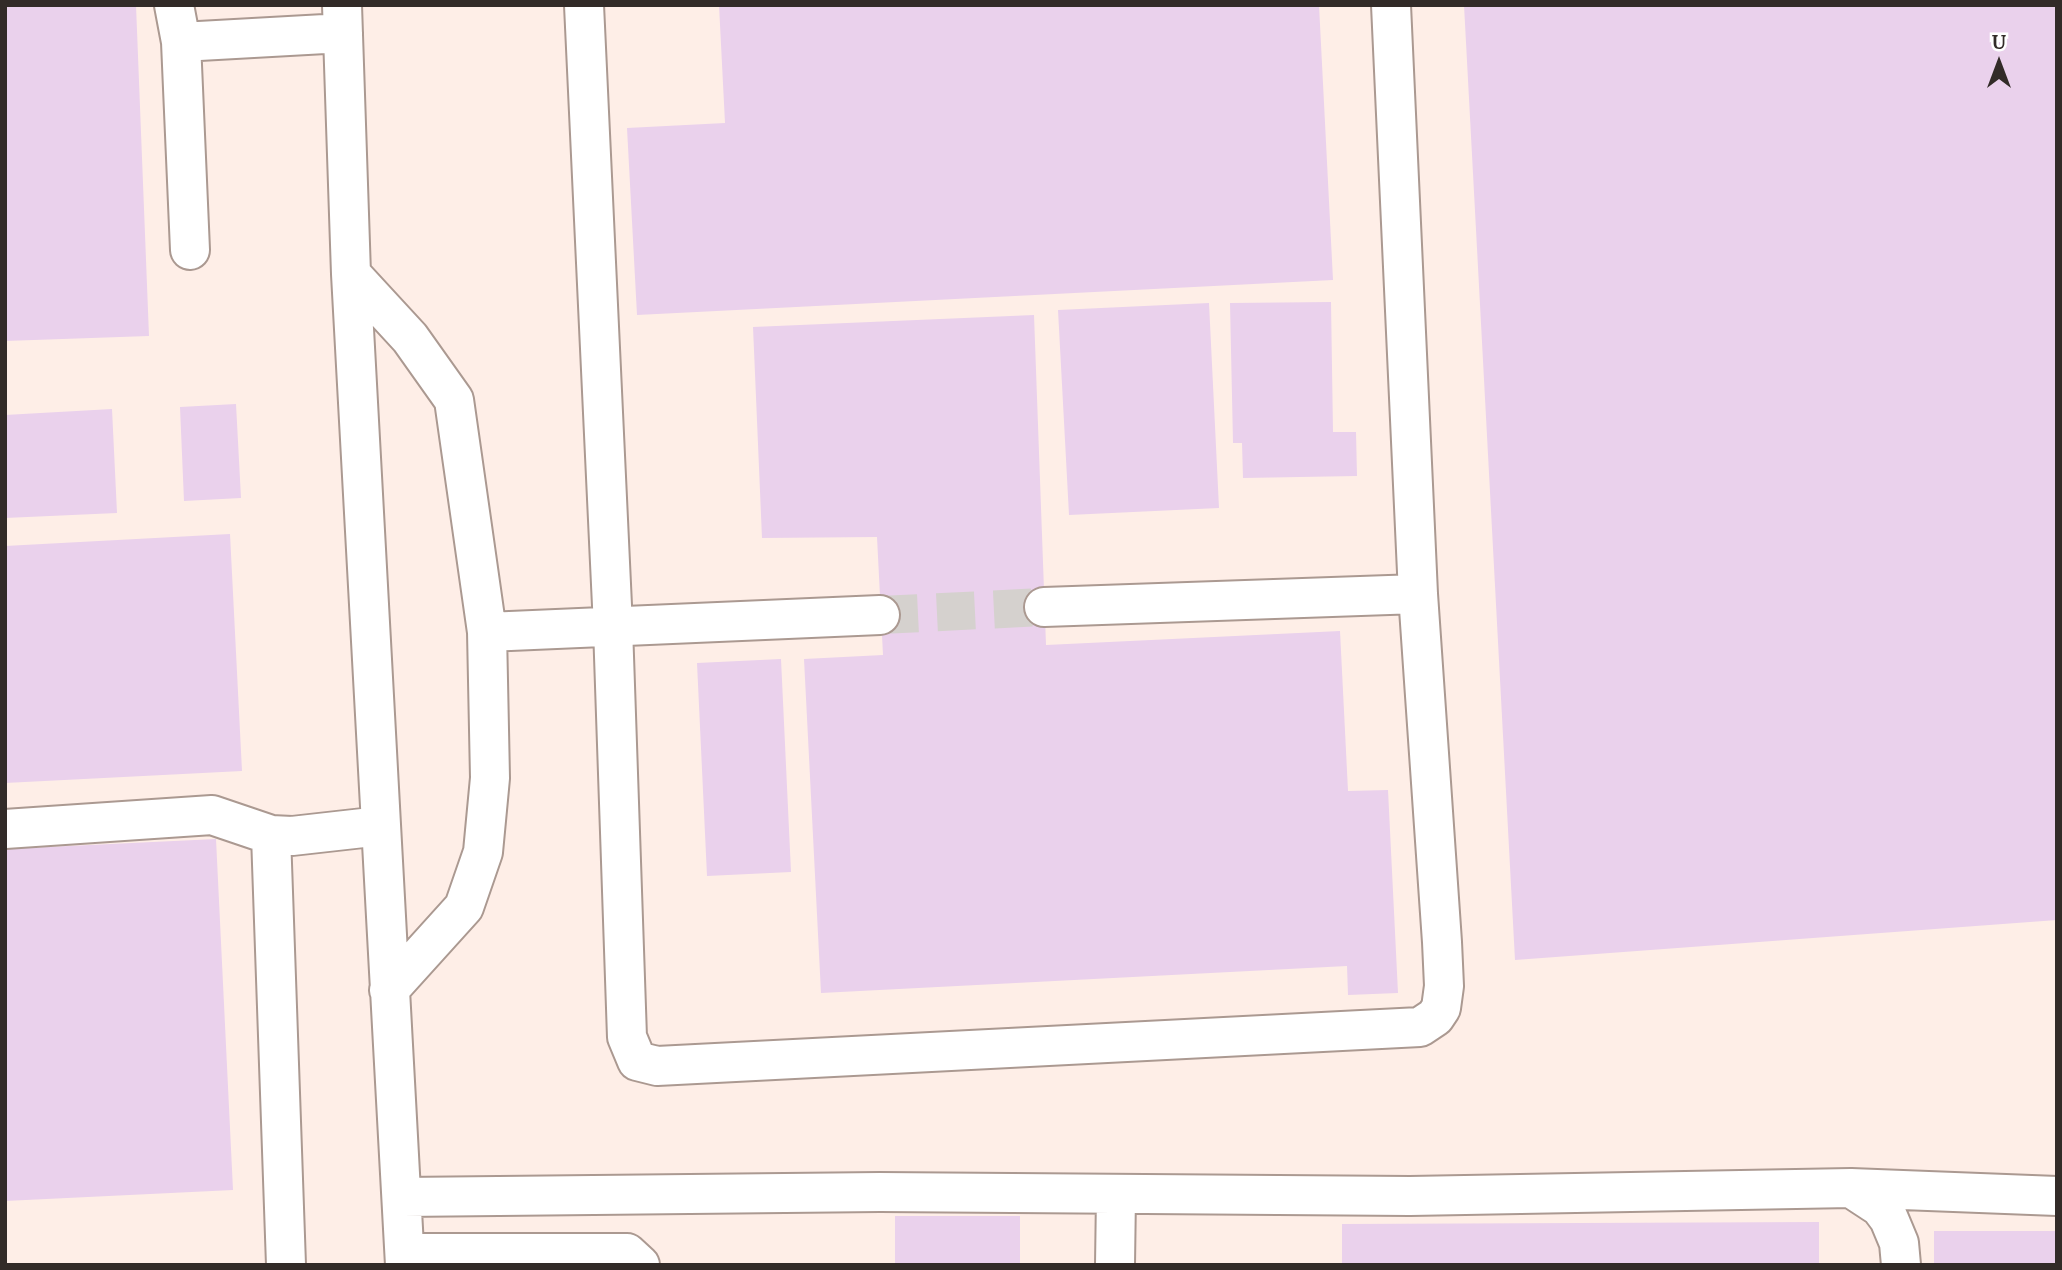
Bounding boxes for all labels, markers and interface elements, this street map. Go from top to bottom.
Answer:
north arrow [1964,28,2034,98]
text: U [1992,30,2006,54]

